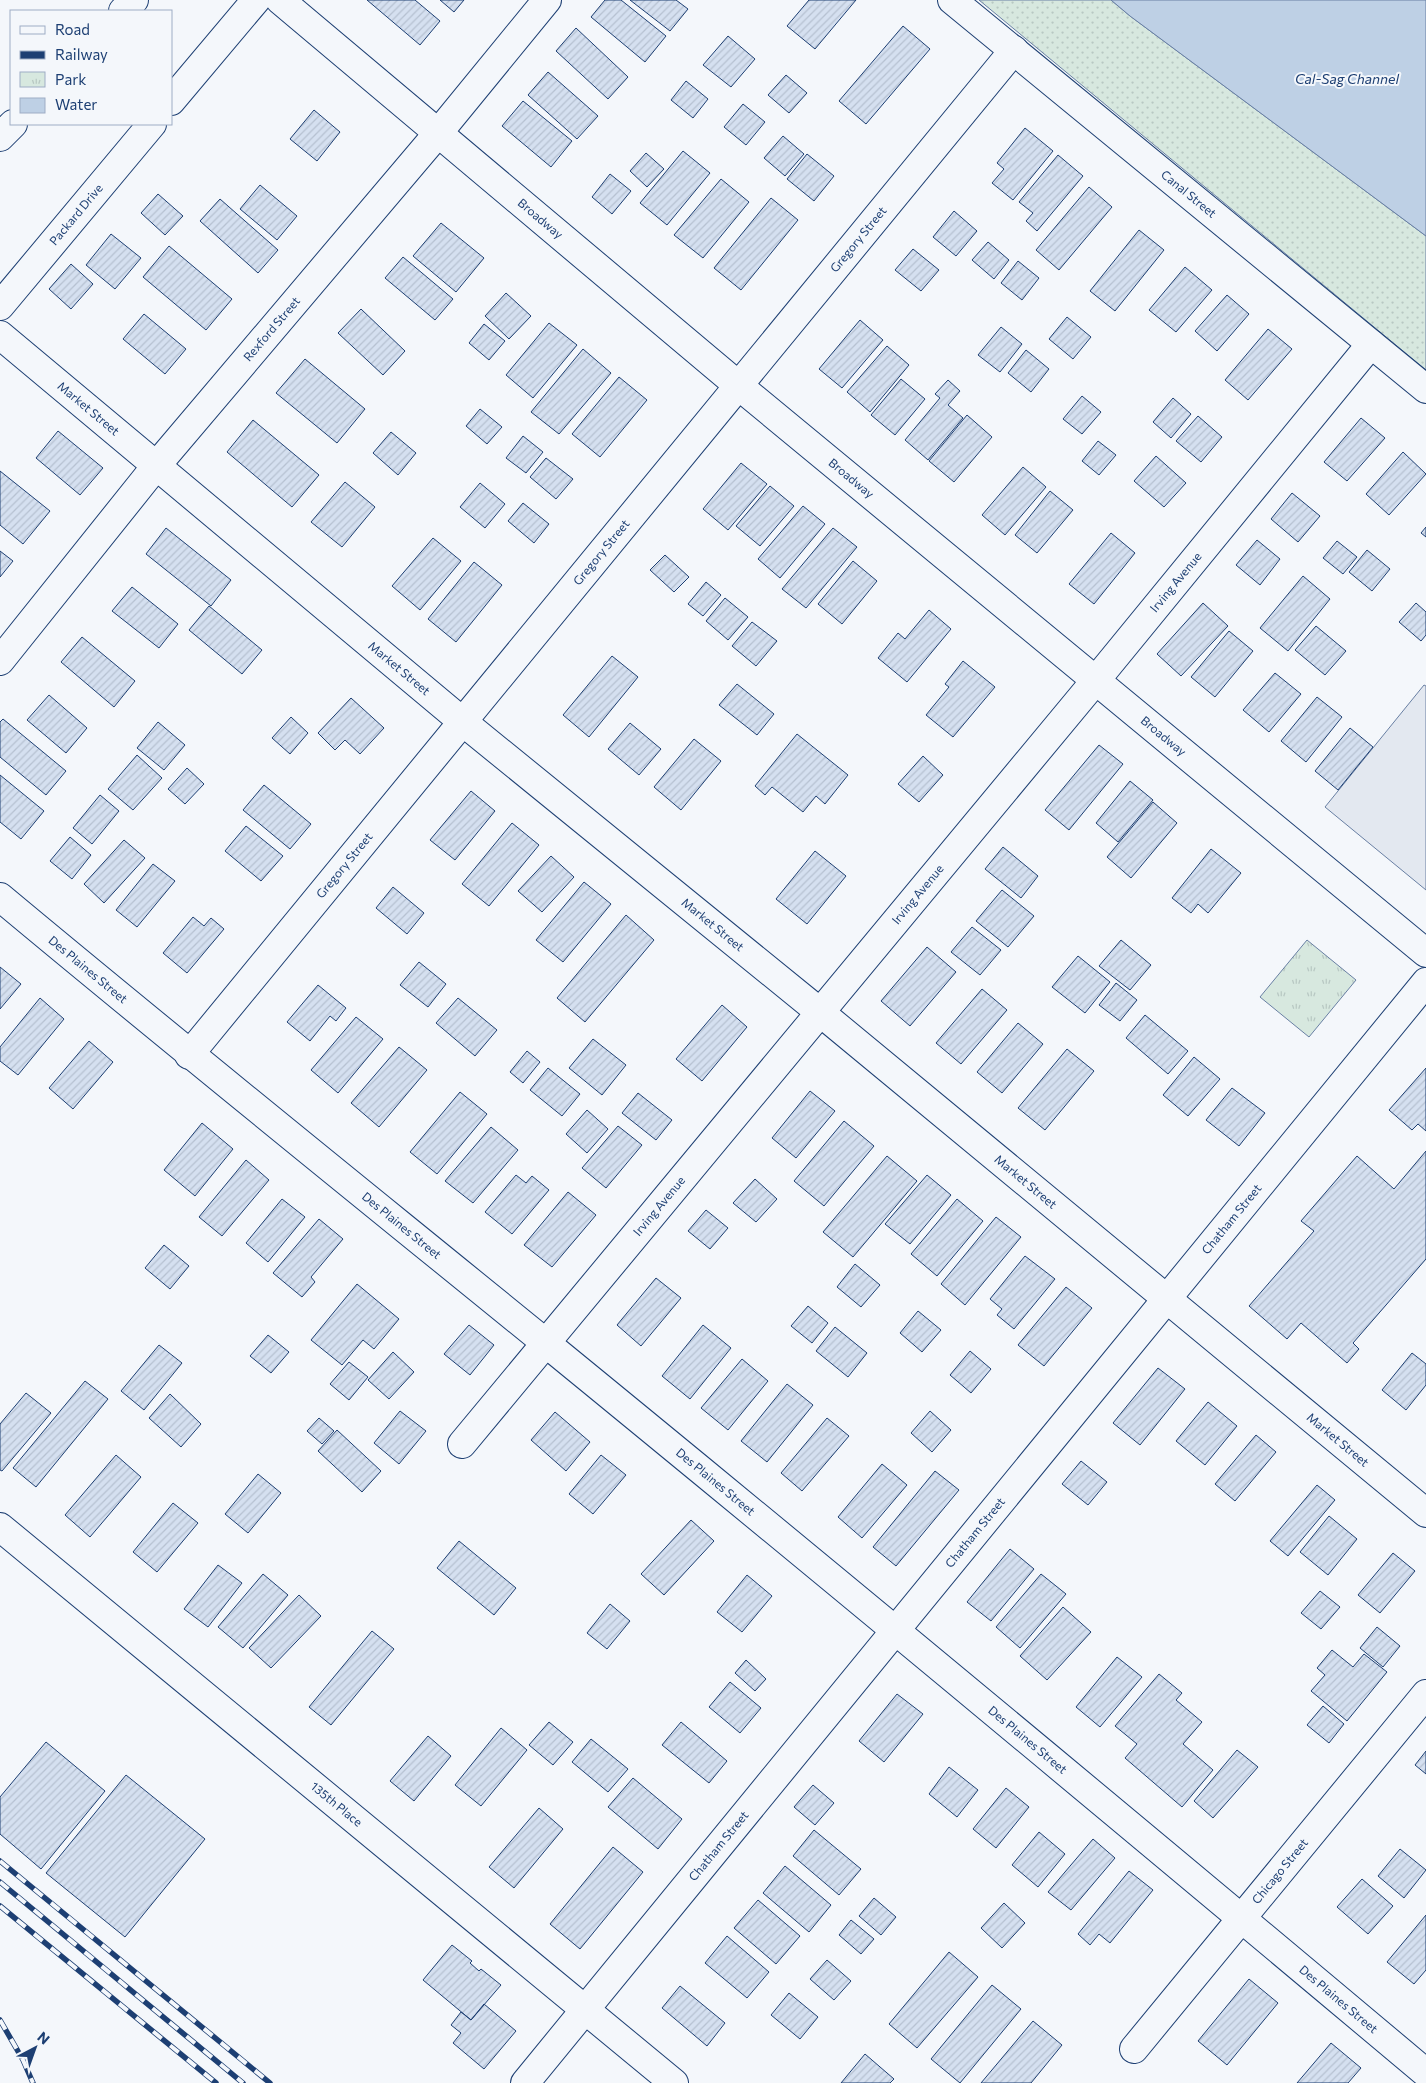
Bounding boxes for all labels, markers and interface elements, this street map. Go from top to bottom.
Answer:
legend [10,10,172,125]
text: Road [55,20,90,38]
text: Railway [55,45,108,63]
text: Park [55,70,86,88]
water label: Cal-Sag Channel [1295,70,1399,87]
text: Water [55,95,97,113]
street label: Canal Street [1159,167,1220,220]
street label: Packard Drive [46,181,105,247]
street label: Broadway [515,195,566,241]
street label: Gregory Street [827,203,889,275]
street label: Rexford Street [240,294,302,364]
street label: Market Street [55,378,123,438]
street label: Broadway [826,455,877,500]
street label: Gregory Street [570,516,632,588]
street label: Irving Avenue [1147,549,1204,614]
street label: Market Street [366,638,433,698]
street label: Broadway [1139,713,1190,758]
street label: Gregory Street [313,829,375,901]
street label: Irving Avenue [888,861,946,927]
street label: Market Street [679,895,747,954]
street label: Des Plaines Street [46,932,131,1006]
street label: Market Street [992,1152,1060,1211]
street label: Irving Avenue [630,1173,687,1238]
street label: Chatham Street [1198,1181,1264,1257]
street label: Des Plaines Street [360,1189,445,1261]
street label: Market Street [1304,1410,1372,1469]
street label: Des Plaines Street [674,1445,758,1518]
street label: Chatham Street [942,1494,1007,1570]
street label: Des Plaines Street [986,1703,1070,1776]
street label: 135th Place [309,1778,365,1829]
street label: Chatham Street [685,1808,751,1883]
street label: Chicago Street [1248,1835,1310,1906]
street label: Des Plaines Street [1297,1962,1381,2036]
north arrow [10,2023,60,2073]
text: N [34,2028,53,2048]

